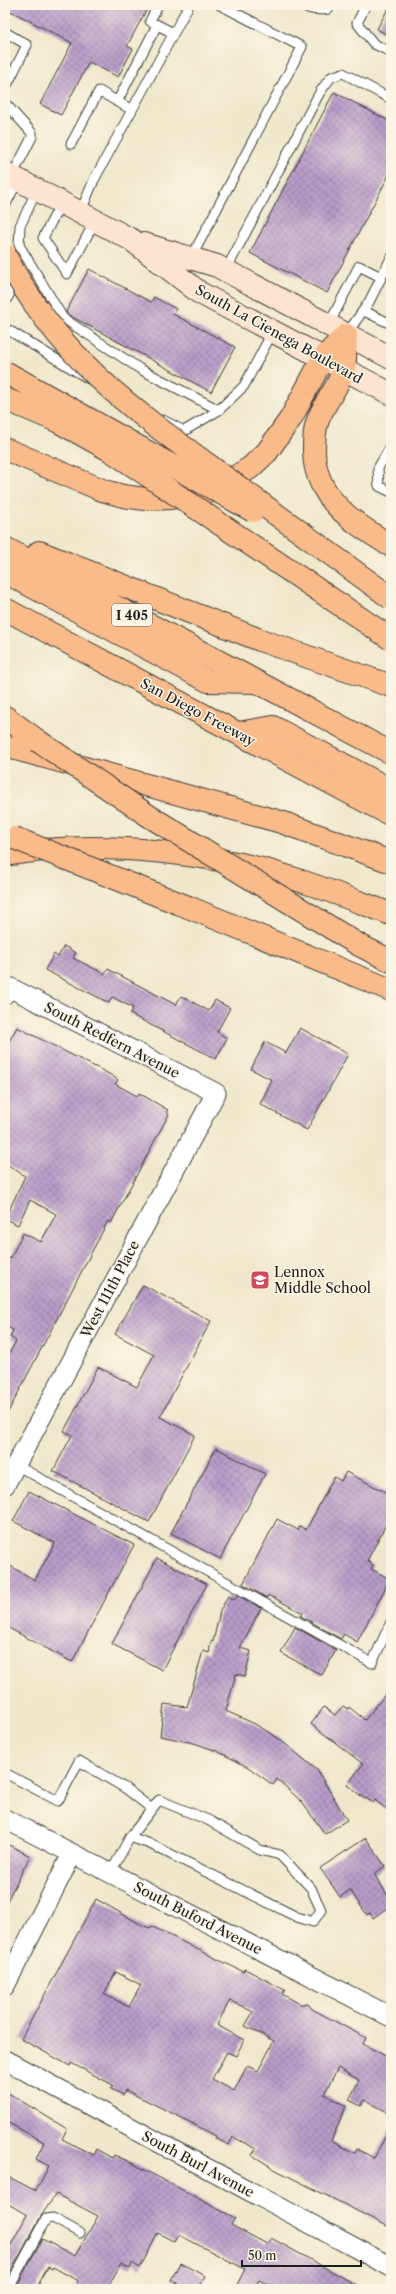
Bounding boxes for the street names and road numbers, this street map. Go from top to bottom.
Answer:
street label: South La Cienega Boulevard [192,280,366,388]
road number: I 405 [112,604,152,626]
street label: San Diego Freeway [137,674,259,750]
street label: South Redfern Avenue [41,998,183,1082]
street label: West 111th Place [76,1237,143,1342]
street label: South Buford Avenue [131,1878,265,1958]
street label: South Burl Avenue [139,2127,257,2201]

